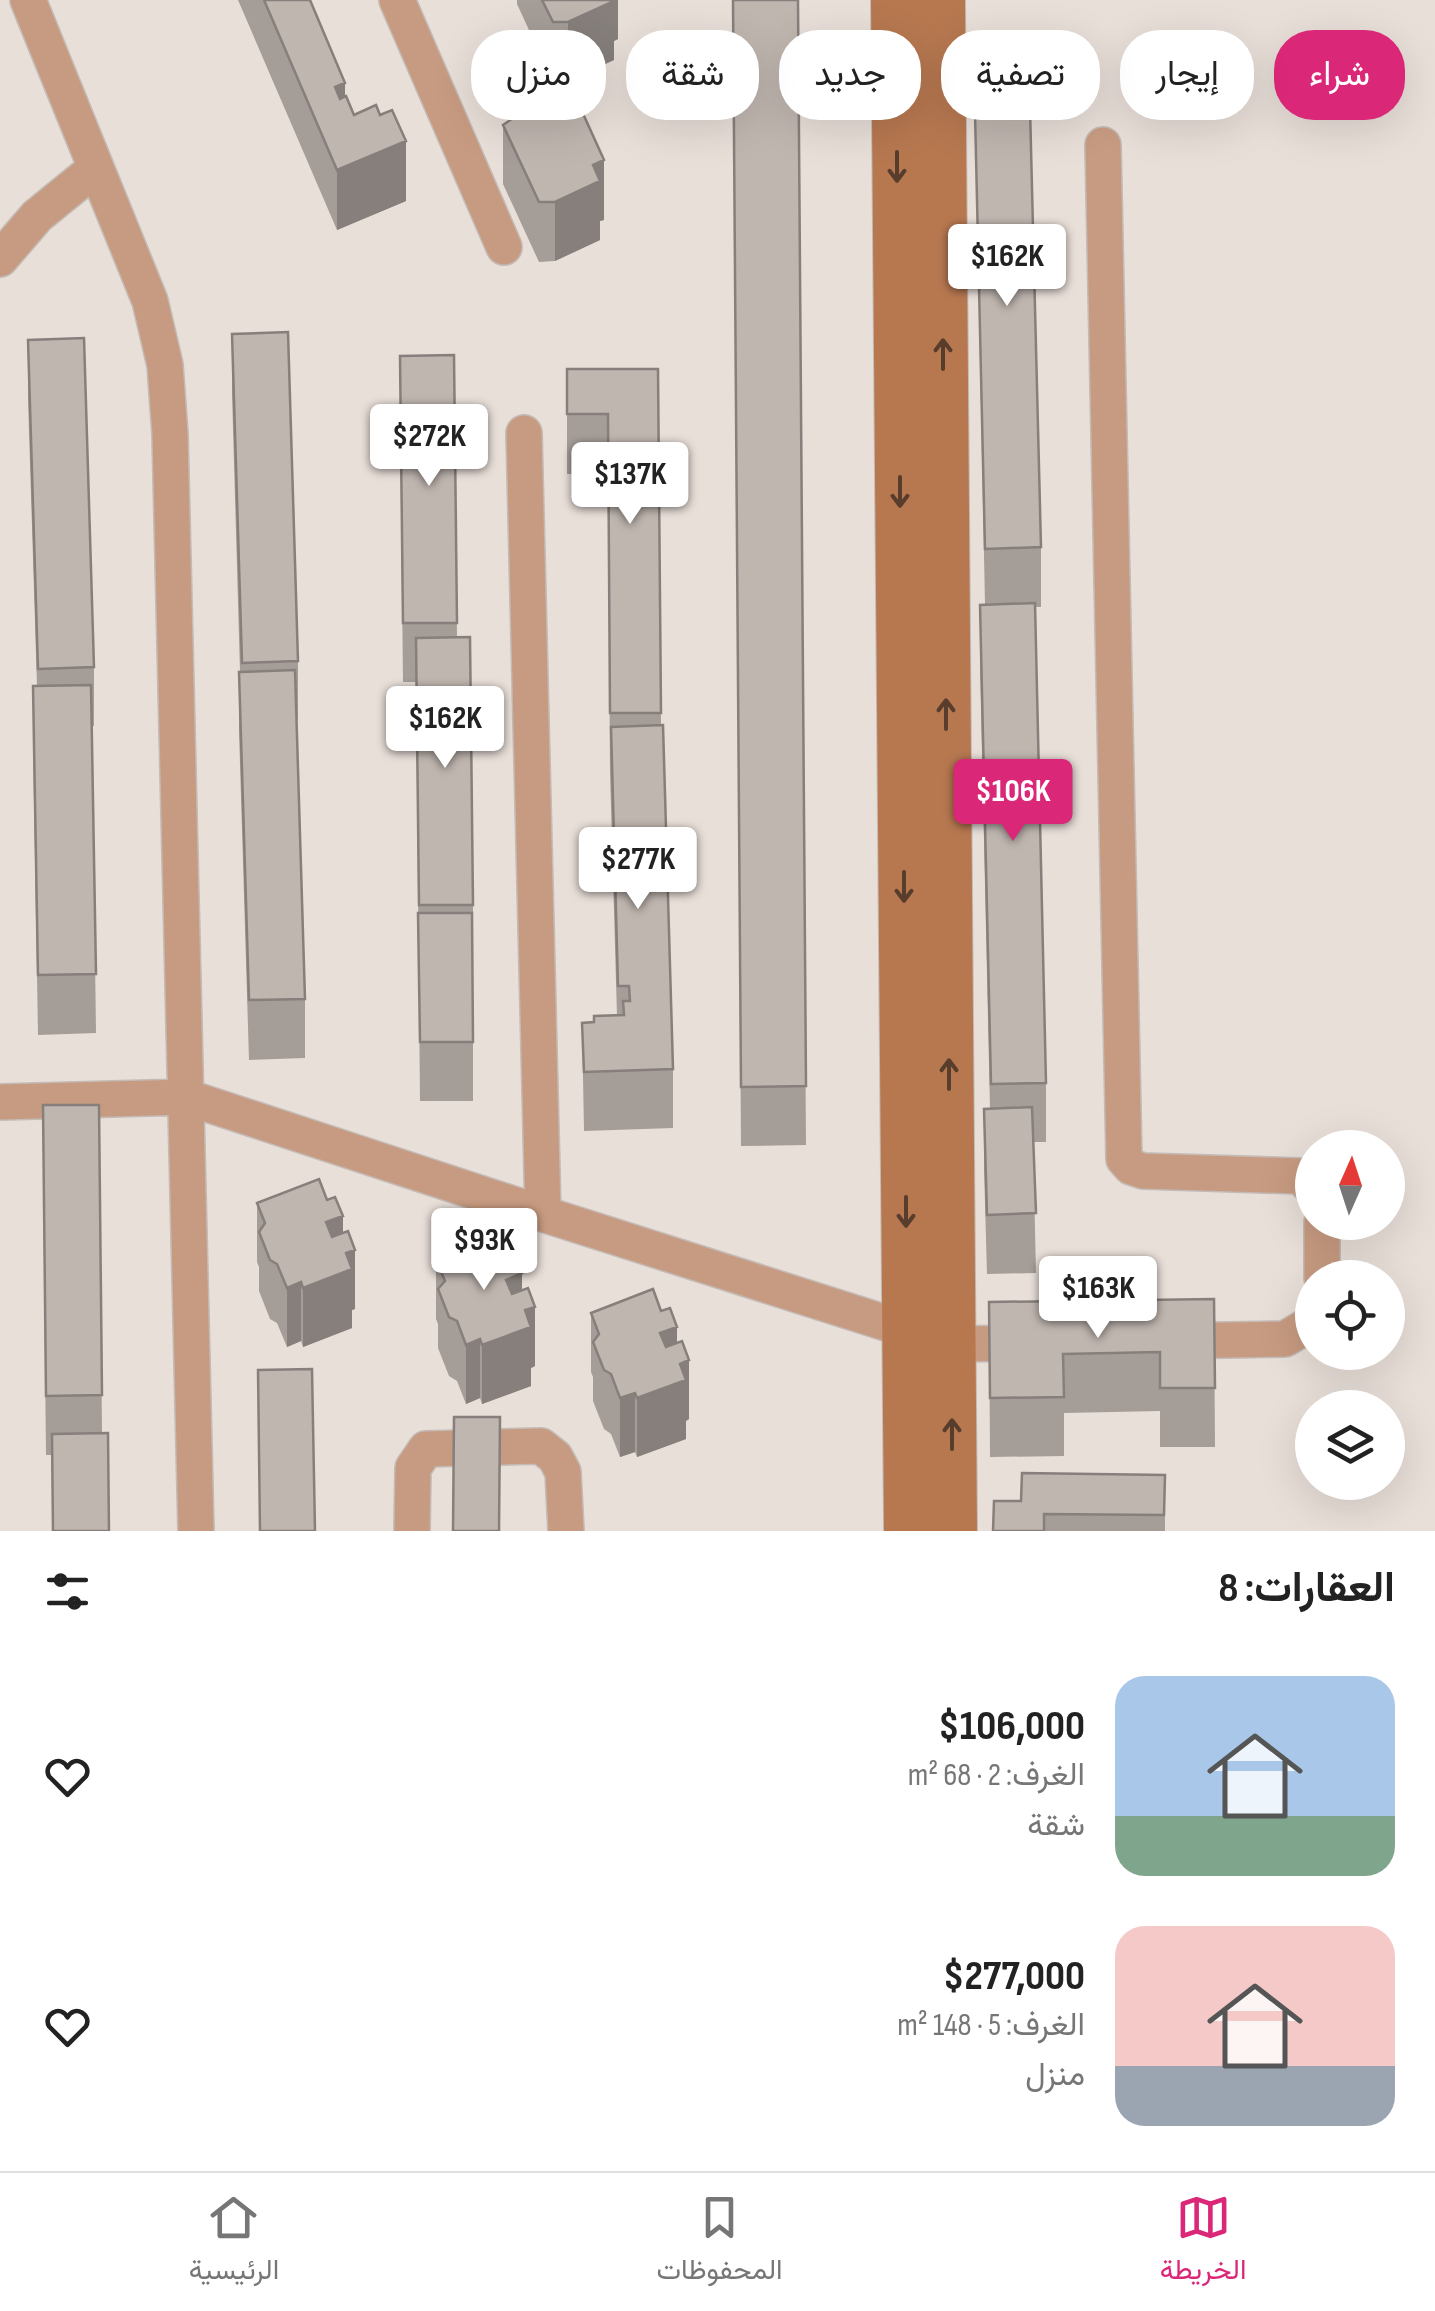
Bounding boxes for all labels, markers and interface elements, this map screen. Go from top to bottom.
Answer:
chip: منزل [471,30,606,120]
chip: شقة [626,30,759,120]
chip: جديد [779,30,921,120]
chip: تصفية [941,30,1100,120]
chip: إيجار [1120,30,1254,120]
chip: شراء [1274,30,1405,120]
one-way arrow [888,151,907,183]
pin: $162K [937,224,1077,309]
text: $162K [970,237,1044,276]
one-way arrow [934,338,952,370]
pin: $272K [359,404,499,489]
text: $272K [392,417,466,456]
pin: $137K [560,442,700,527]
text: $137K [593,455,667,494]
one-way arrow [890,476,910,508]
pin: $162K [375,686,515,771]
one-way arrow [936,698,956,730]
text: $162K [408,699,482,738]
pin: $106K [943,759,1083,844]
text: $106K [976,772,1051,811]
pin: $277K [568,827,708,912]
text: $277K [601,840,675,879]
one-way arrow [894,871,913,903]
one-way arrow [940,1058,959,1090]
north arrow [1295,1130,1405,1240]
map controls [1295,1130,1405,1500]
one-way arrow [897,1196,916,1228]
pin: $93K [425,1208,543,1293]
text: $93K [453,1221,515,1260]
pin: $163K [1028,1256,1168,1341]
button: locate [1295,1260,1405,1370]
text: $163K [1061,1269,1135,1308]
button: layers [1295,1390,1405,1500]
one-way arrow [942,1418,962,1450]
text: العقارات: 8 [1218,1563,1395,1614]
icon: filters [40,1564,95,1619]
text: $106,000 [938,1701,1085,1752]
icon: home [1195,1716,1315,1836]
icon: heart [40,1749,95,1804]
text: الغرف: 2 · 68 m² [908,1756,1085,1795]
text: شقة [1027,1806,1085,1845]
text: $277,000 [943,1951,1085,2002]
icon: home [1195,1966,1315,2086]
icon: heart [40,1999,95,2054]
text: الغرف: 5 · 148 m² [897,2006,1085,2045]
text: منزل [1025,2056,1085,2095]
tab: الرئيسية [189,2190,279,2294]
tab: المحفوظات [656,2190,783,2294]
tab: الخريطة [1160,2190,1246,2294]

